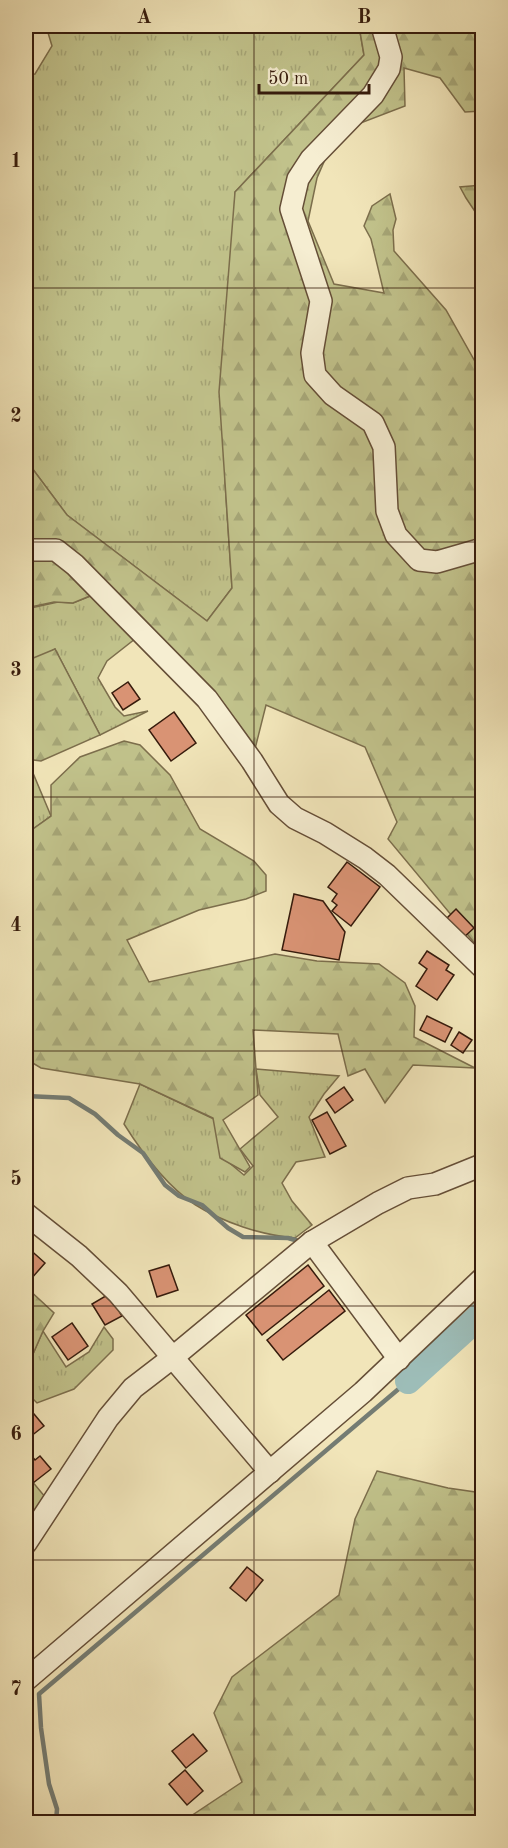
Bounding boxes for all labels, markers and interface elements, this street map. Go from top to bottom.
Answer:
text: A [136,8,152,28]
text: B [357,8,371,28]
scale bar [259,57,368,95]
text: 50 m [268,70,308,88]
text: 1 [10,152,22,172]
text: 2 [10,407,22,427]
text: 3 [10,661,22,681]
text: 4 [10,916,22,936]
text: 5 [10,1169,22,1190]
text: 6 [10,1425,22,1445]
text: 7 [10,1680,22,1700]

